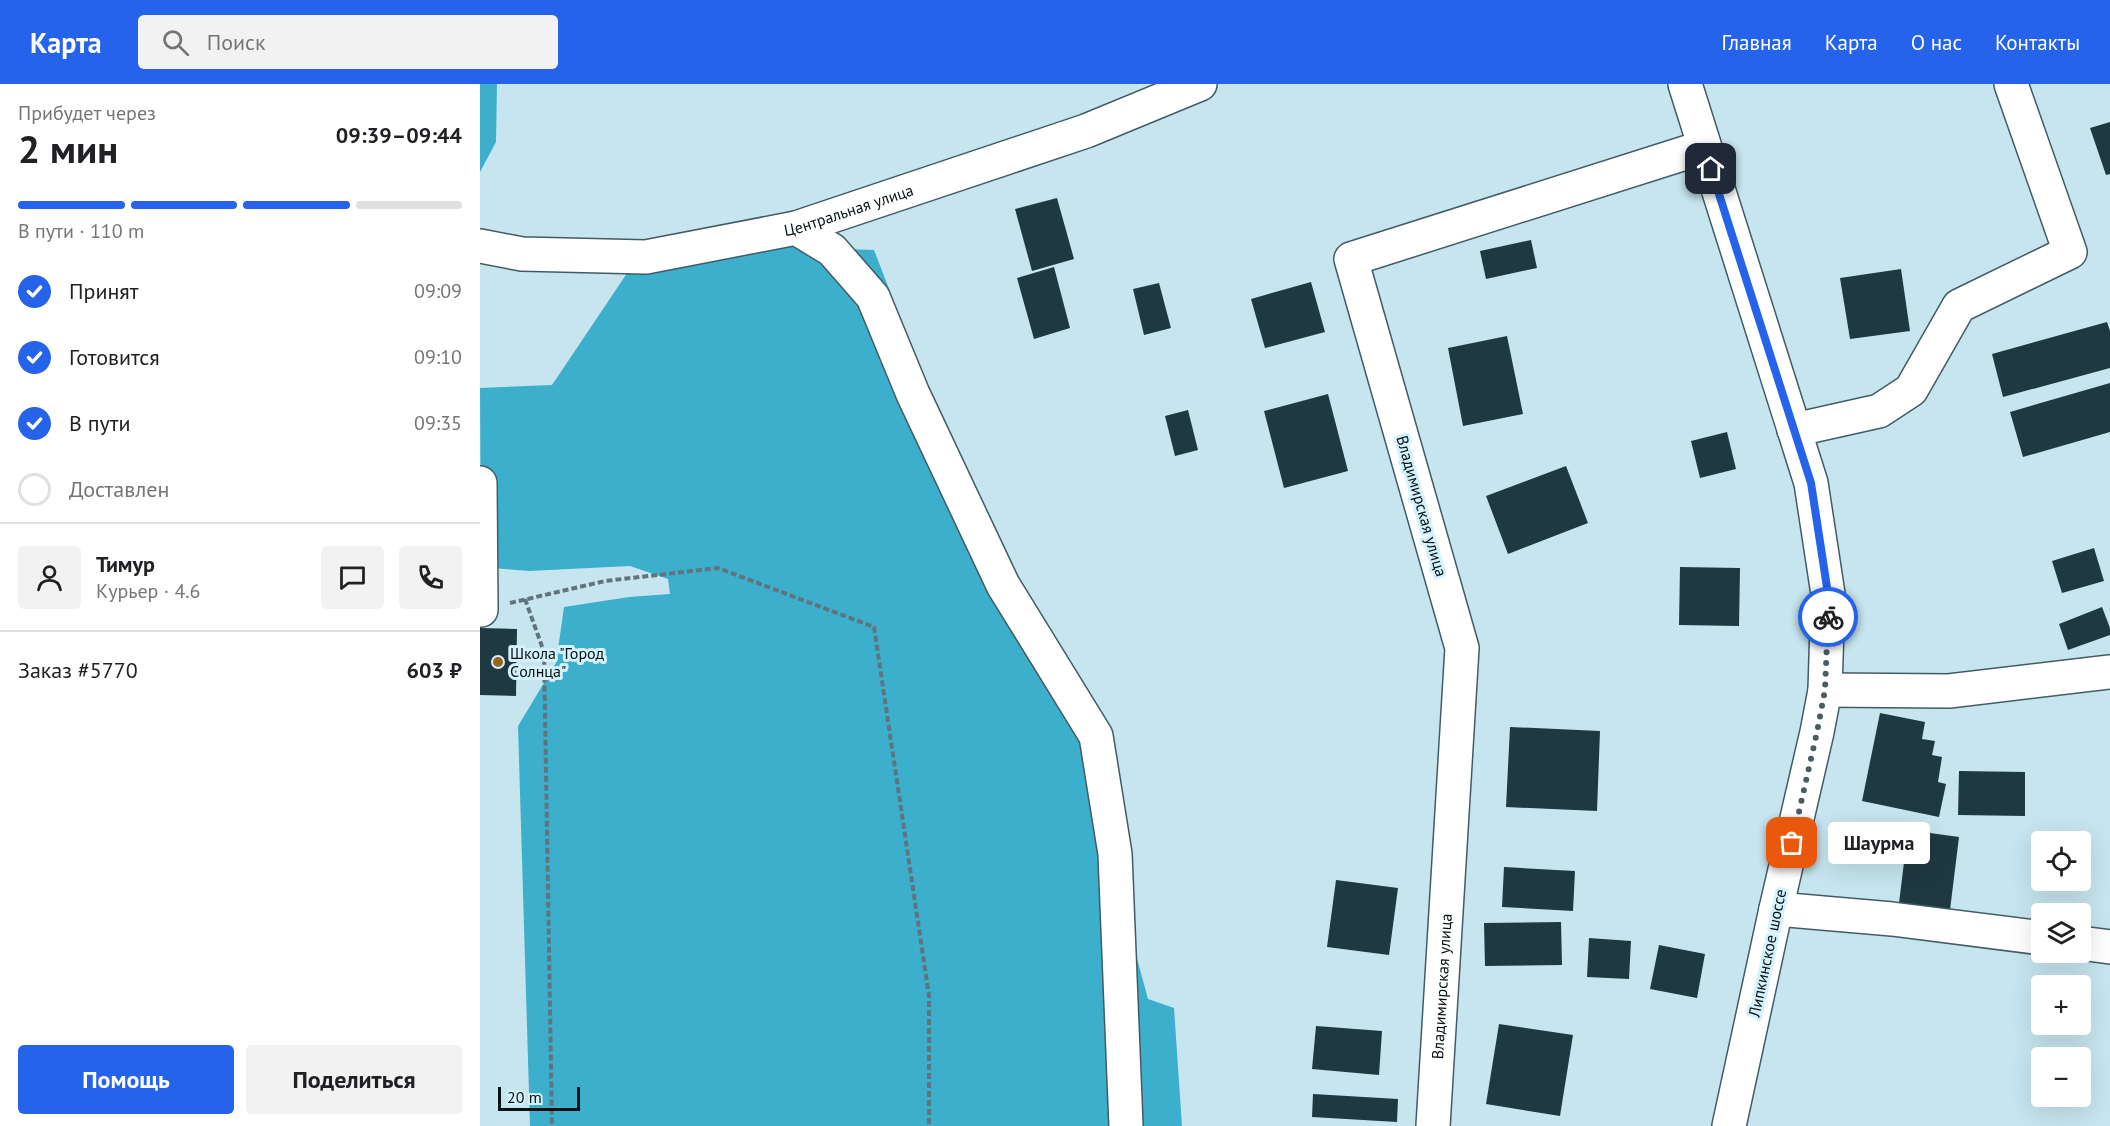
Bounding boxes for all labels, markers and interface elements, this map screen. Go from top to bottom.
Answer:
search box [138,15,558,69]
text: Карта [30,24,102,61]
icon: search [159,26,192,59]
text: Поиск [207,28,266,56]
text: Главная [1721,29,1792,56]
text: Карта [1825,29,1878,56]
text: О нас [1911,29,1962,56]
text: Контакты [1995,29,2080,56]
text: Прибудет через [18,100,156,126]
text: 09:39–09:44 [336,121,462,149]
text: 2 мин [18,123,118,174]
pin [1685,143,1736,194]
icon: home [1694,152,1727,185]
street label: Центральная улица [782,180,916,240]
text: В пути · 110 m [18,218,144,244]
icon: check [18,275,51,308]
text: Принят [69,277,139,305]
text: 09:09 [414,278,462,304]
icon: check [18,341,51,374]
text: Готовится [69,343,160,371]
text: 09:10 [414,344,462,370]
icon: check [18,407,51,440]
text: В пути [69,409,131,437]
text: 09:35 [414,410,462,436]
street label: Владимирская улица [1392,433,1452,579]
text: Доставлен [69,475,169,503]
button: person [18,546,81,609]
button: chat [321,546,384,609]
button: phone [399,546,462,609]
text: Тимур [96,550,155,578]
text: Курьер · 4.6 [96,578,200,604]
courier [1798,587,1858,647]
icon: bike [1812,601,1845,634]
place label: Школа "Город Cолнца" [510,643,605,681]
marker: Школа "Город Cолнца" [491,655,505,669]
text: Заказ #5770 [18,656,138,684]
text: 603 ₽ [407,656,462,684]
pin [1766,817,1817,868]
callout: Шаурма [1828,822,1930,864]
icon: bag [1775,826,1808,859]
text: Шаурма [1844,830,1914,856]
map controls [2031,831,2091,1107]
button: locate [2031,831,2091,891]
street label: Липкинское шоссе [1743,887,1790,1020]
button: layers [2031,903,2091,963]
street label: Владимирская улица [1427,913,1456,1060]
button: + [2031,975,2091,1035]
button: Помощь [18,1045,234,1114]
button: Поделиться [246,1045,462,1114]
button: − [2031,1047,2091,1107]
scale bar [498,1084,580,1112]
text: 20 m [507,1087,542,1107]

